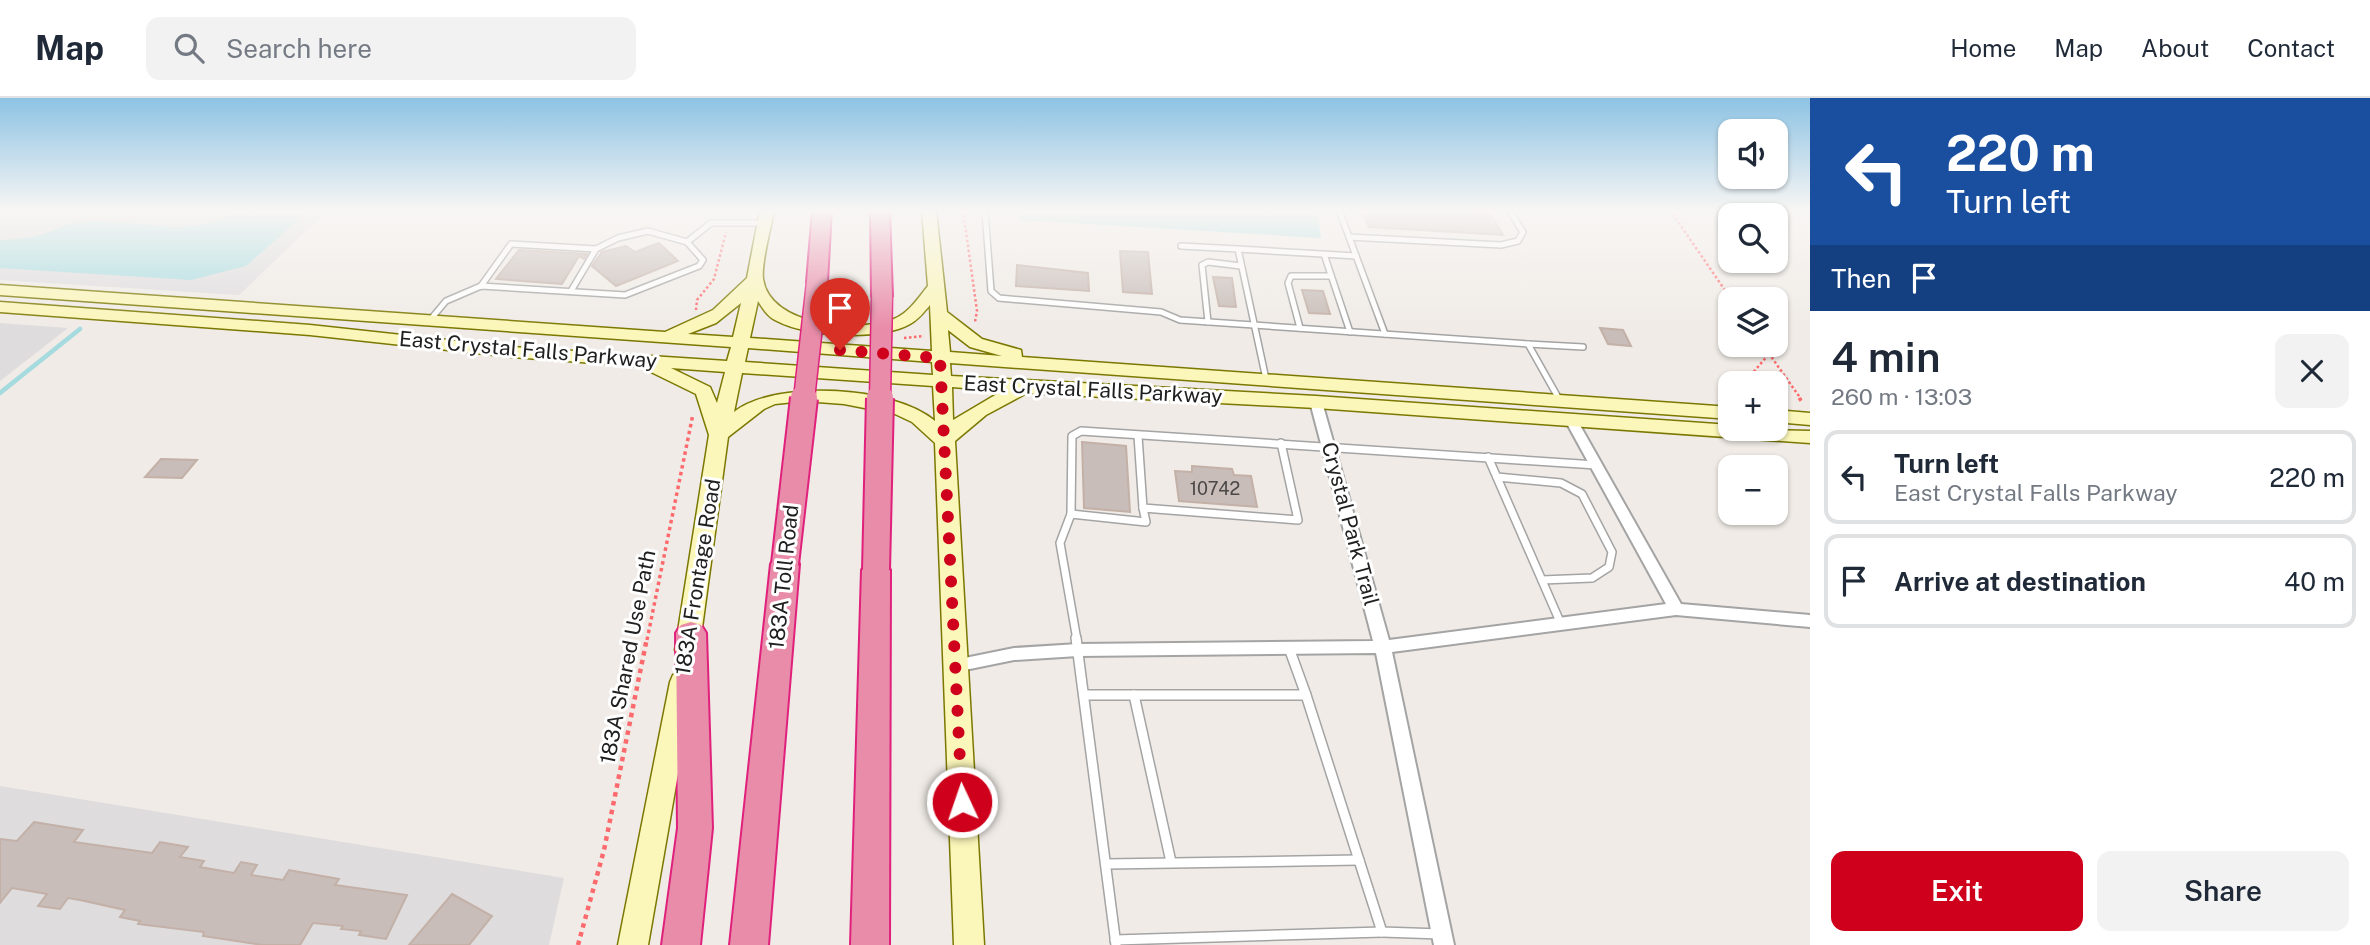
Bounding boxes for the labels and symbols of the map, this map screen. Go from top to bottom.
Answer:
pin [810,278,870,350]
street label: East Crystal Falls Parkway [398,326,658,373]
street label: East Crystal Falls Parkway [963,370,1223,409]
street label: Crystal Park Trail [1317,439,1384,608]
street label: 183A Frontage Road [670,477,725,677]
house number: 10742 [1190,478,1240,499]
street label: 183A Toll Road [763,503,804,651]
street label: 183A Shared Use Path [595,548,661,766]
position arrow [925,765,999,839]

